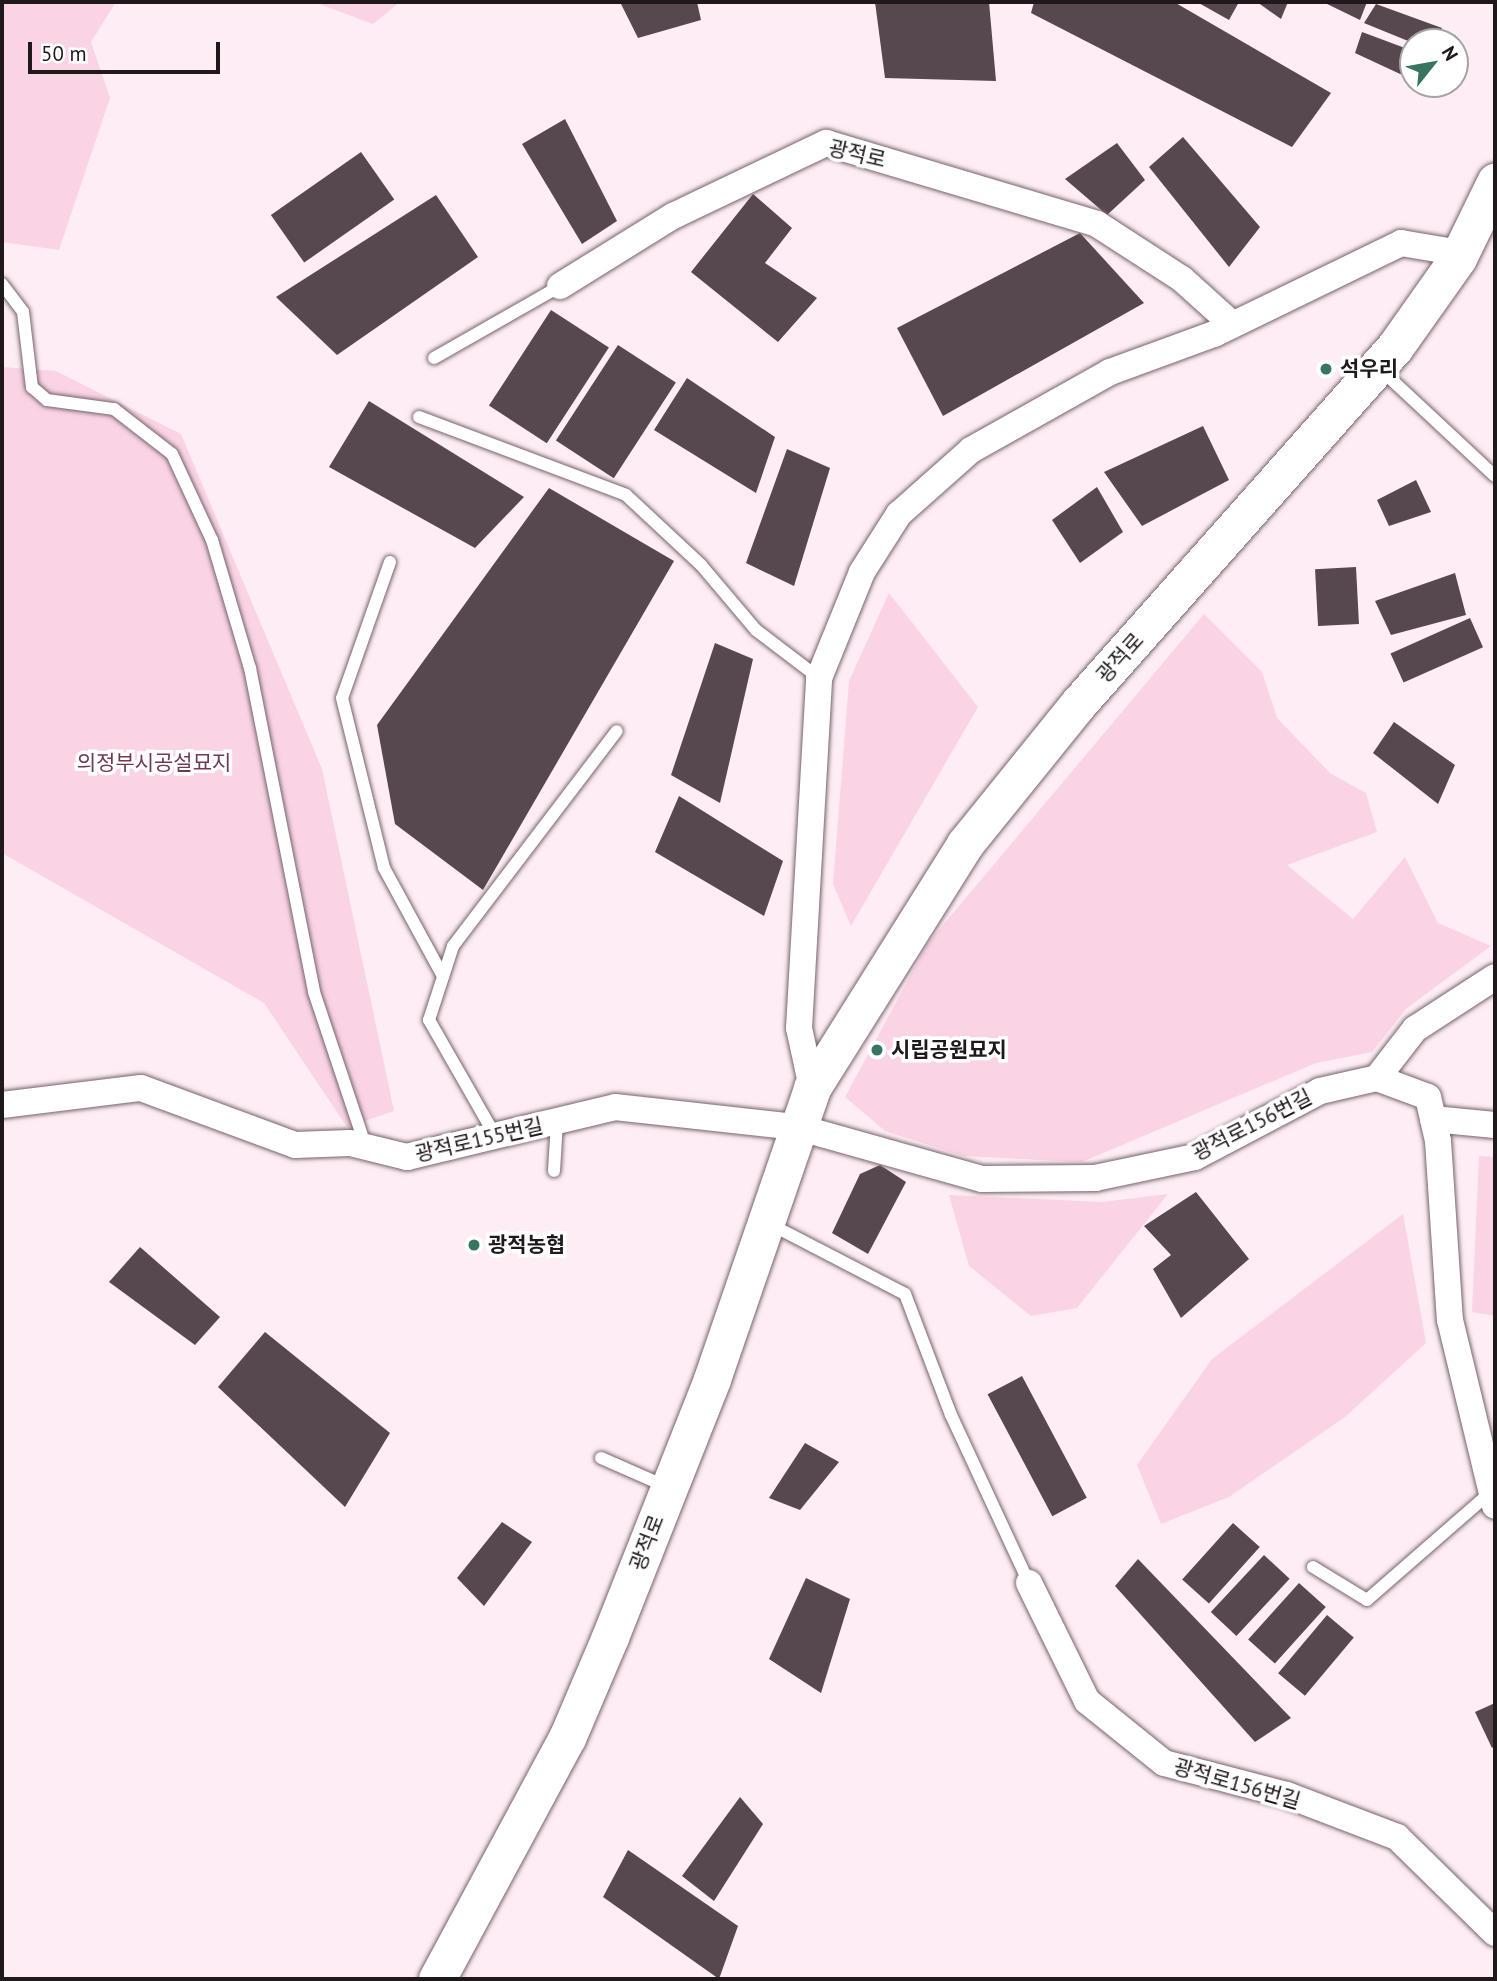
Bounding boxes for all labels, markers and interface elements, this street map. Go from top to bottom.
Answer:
scale bar [32,28,224,72]
north arrow [1399,28,1469,98]
text: 50 m [41,40,87,67]
text: N [1437,42,1464,65]
street label: 광적로 [826,135,888,173]
place label: 석우리 [1340,356,1398,382]
marker: 석우리 [1318,361,1334,377]
street label: 광적로 [1091,628,1149,688]
park label: 의정부시공설묘지 [77,750,231,776]
place label: 시립공원묘지 [891,1037,1007,1063]
marker: 시립공원묘지 [869,1042,885,1058]
street label: 광적로156번길 [1188,1084,1316,1166]
street label: 광적로155번길 [412,1113,546,1167]
place label: 광적농협 [488,1232,565,1258]
marker: 광적농협 [466,1237,482,1253]
street label: 광적로 [625,1511,669,1575]
street label: 광적로156번길 [1171,1754,1303,1814]

